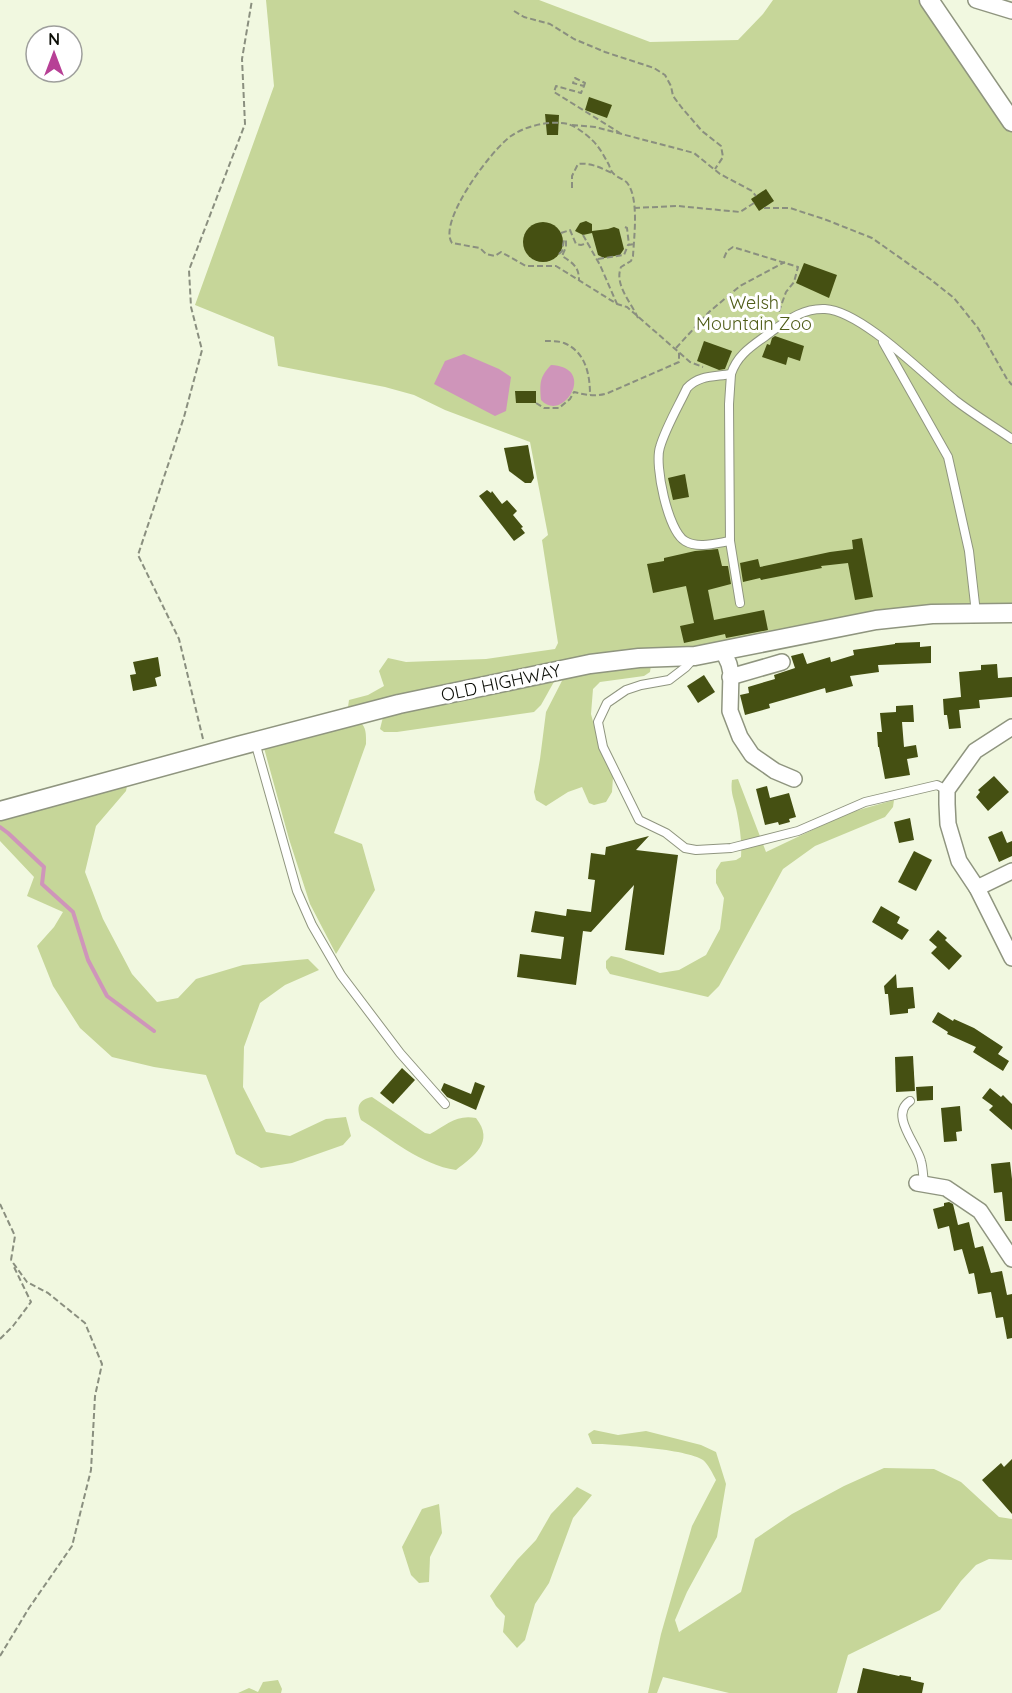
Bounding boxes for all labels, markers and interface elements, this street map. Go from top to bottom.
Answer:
north arrow [24,24,84,84]
text: N [48,29,60,49]
park label: Welsh Mountain Zoo [696,291,812,335]
street label: OLD HIGHWAY [439,659,563,706]

